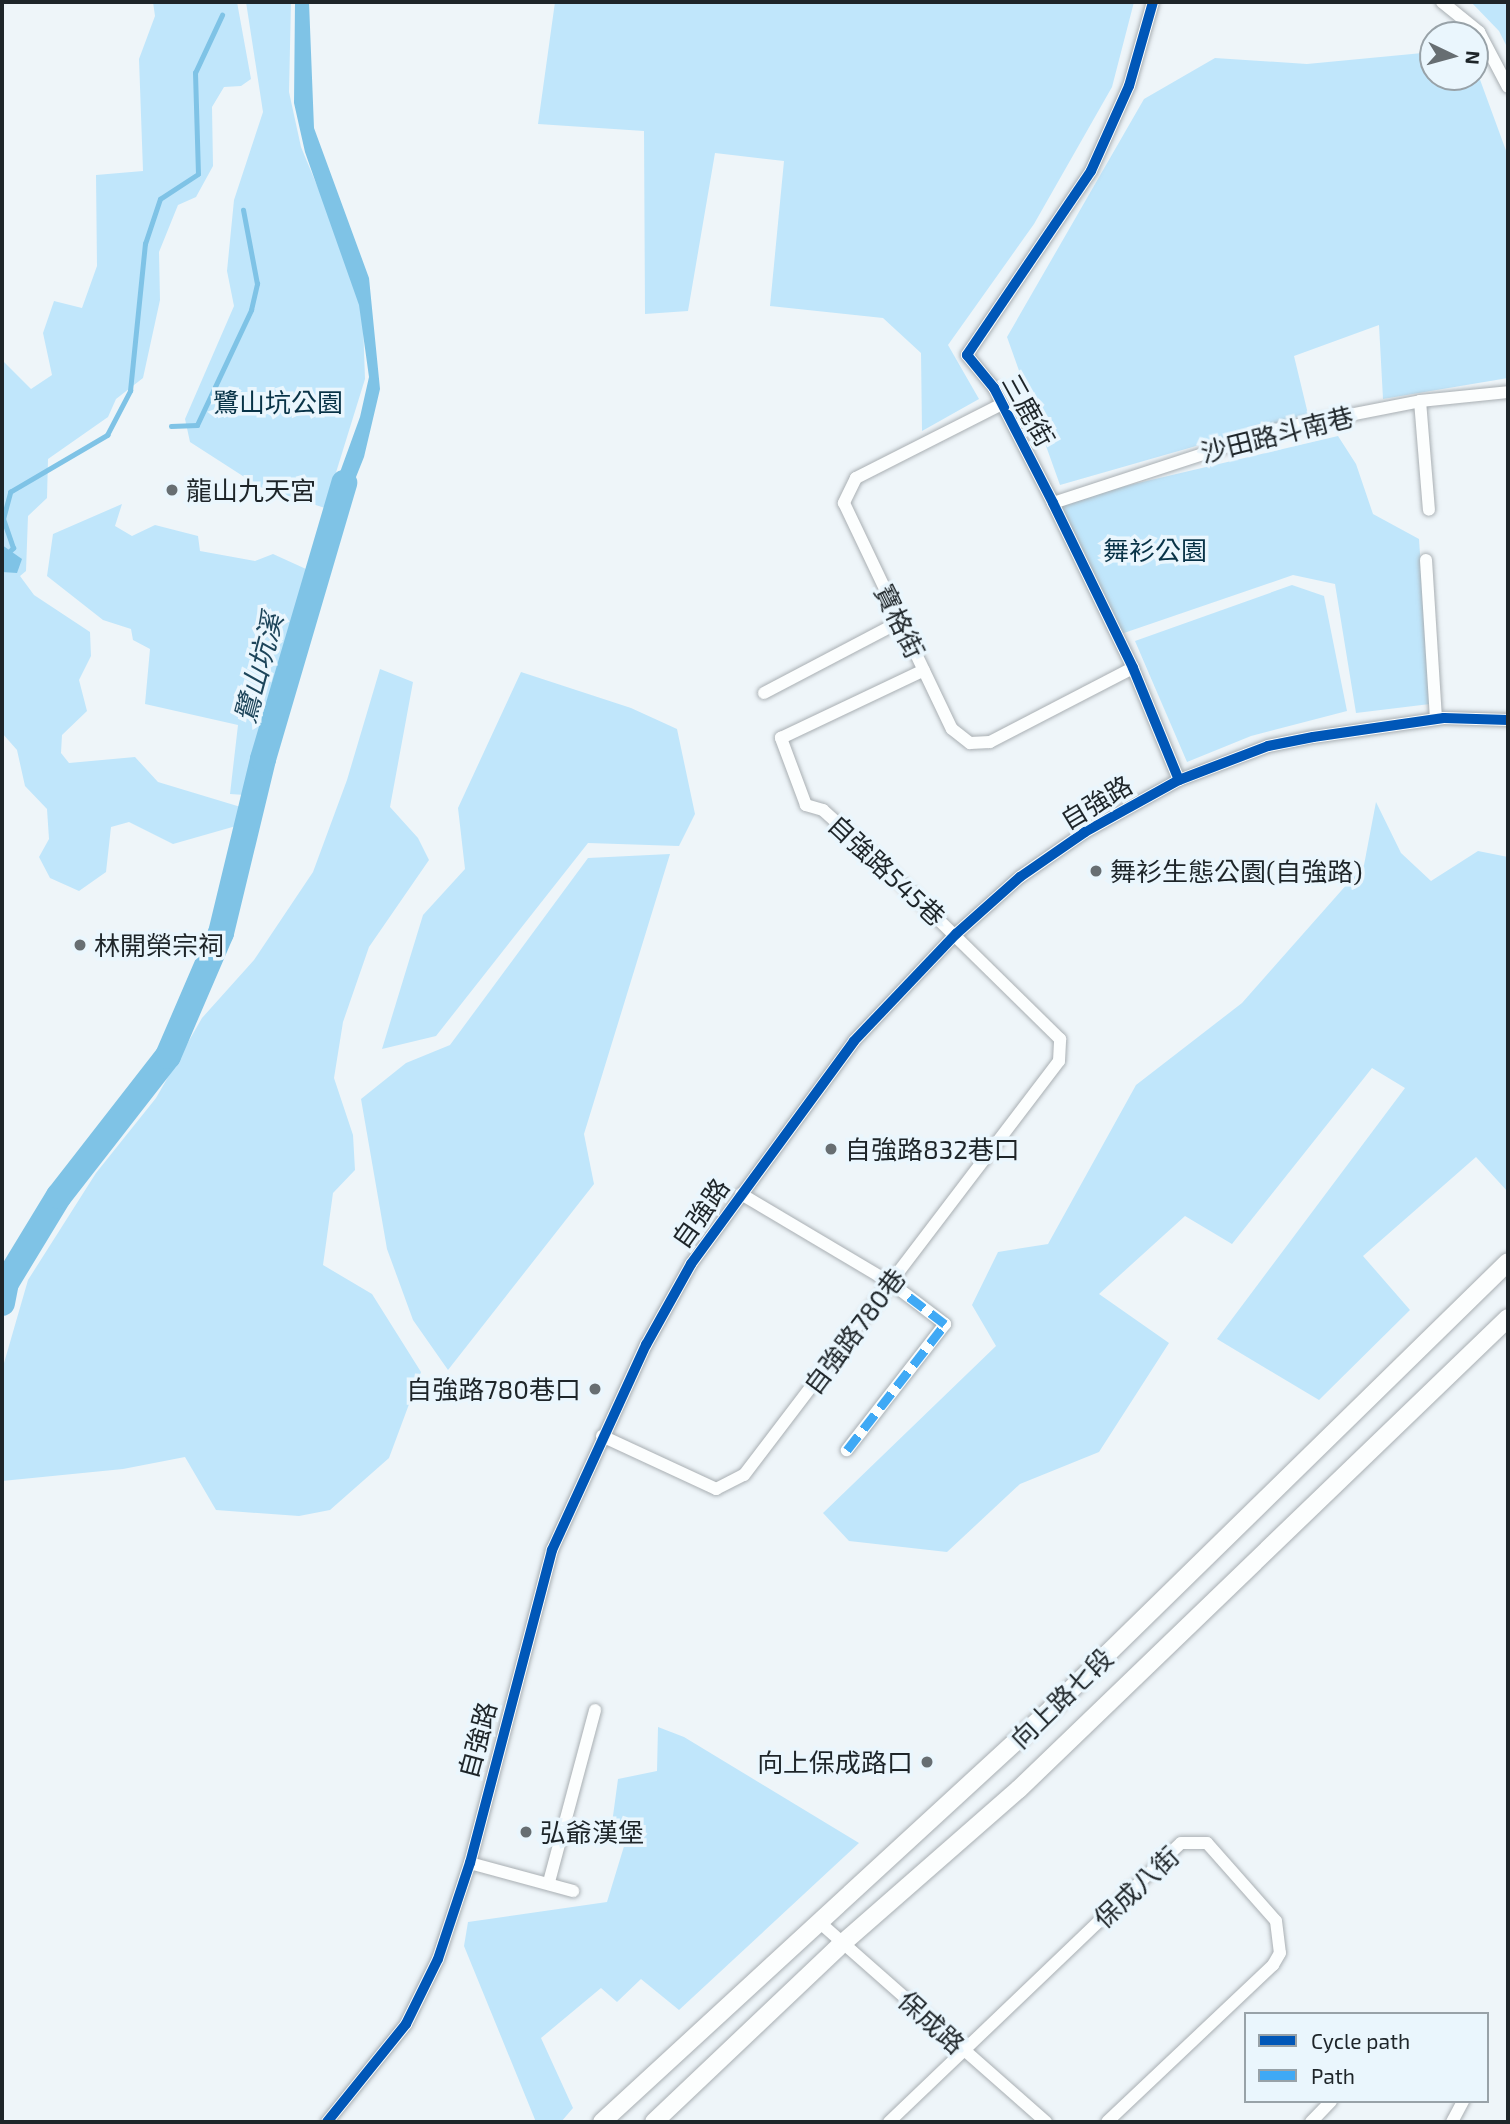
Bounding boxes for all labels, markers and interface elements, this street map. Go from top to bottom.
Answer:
north arrow [1419,21,1489,91]
text: N [1461,50,1485,66]
street label: 三鹿街 [996,368,1062,452]
park label: 鷺山坑公園 [213,386,343,418]
street label: 沙田路斗南巷 [1198,400,1356,468]
place label: 龍山九天宮 [186,474,316,506]
marker: 龍山九天宮 [164,482,180,498]
park label: 舞衫公園 [1103,534,1207,566]
street label: 寶格街 [869,579,931,663]
water label: 鷺山坑溪 [227,610,289,726]
street label: 自強路 [1055,769,1137,835]
street label: 自強路545巷 [822,808,952,932]
place label: 舞衫生態公園(自強路) [1110,855,1363,887]
marker: 舞衫生態公園(自強路) [1088,863,1104,879]
place label: 林開榮宗祠 [94,929,224,961]
marker: 林開榮宗祠 [72,937,88,953]
place label: 自強路832巷口 [845,1133,1020,1165]
marker: 自強路832巷口 [823,1141,839,1157]
street label: 自強路 [665,1172,735,1254]
street label: 自強路780巷 [797,1262,911,1400]
place label: 自強路780巷口 [406,1373,581,1405]
marker: 自強路780巷口 [587,1381,603,1397]
street label: 向上路七段 [1003,1642,1119,1754]
street label: 自強路 [452,1698,502,1782]
place label: 向上保成路口 [757,1746,913,1778]
marker: 向上保成路口 [919,1754,935,1770]
place label: 弘爺漢堡 [540,1816,644,1848]
marker: 弘爺漢堡 [518,1824,534,1840]
street label: 保成八街 [1087,1840,1185,1934]
street label: 保成路 [893,1984,971,2060]
legend [1244,2012,1489,2103]
text: Cycle path [1311,2028,1410,2053]
text: Path [1311,2063,1355,2088]

